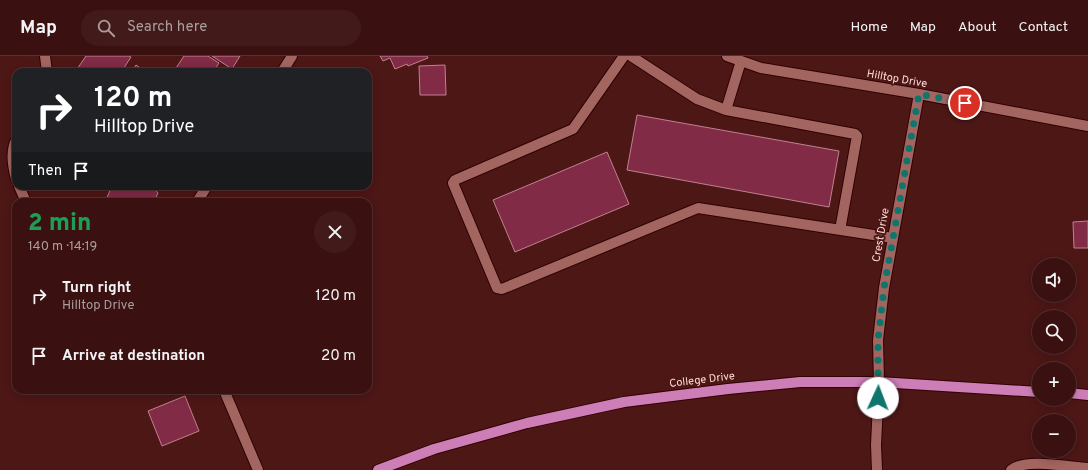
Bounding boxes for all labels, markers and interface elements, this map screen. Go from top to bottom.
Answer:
search box [81,10,361,46]
text: Map [20,16,57,40]
icon: search [95,17,117,39]
text: Search here [127,18,207,37]
text: Home [851,19,888,36]
text: Map [910,19,936,36]
text: About [958,19,997,36]
text: Contact [1019,19,1068,36]
street label: Hilltop Drive [866,67,928,91]
text: 120 m [94,81,172,117]
icon: right [28,84,80,136]
pin [948,86,982,120]
icon: arrive [954,92,976,114]
text: Hilltop Drive [94,116,194,139]
icon: arrive [70,160,92,182]
text: Then [28,162,62,181]
street label: Crest Drive [869,207,893,263]
text: 2 min [28,209,92,239]
button: close [314,211,356,253]
text: 140 m · 14:19 [28,239,97,255]
map controls [1032,258,1076,458]
button: sound [1032,258,1076,302]
text: Turn right [62,279,131,298]
icon: right [28,285,50,307]
text: 120 m [315,287,356,306]
text: Hilltop Drive [62,298,134,314]
button: search [1032,310,1076,354]
icon: arrive [28,345,50,367]
text: Arrive at destination [62,347,205,366]
text: 20 m [321,347,356,366]
button: + [1032,362,1076,406]
street label: College Drive [668,369,736,391]
position arrow [857,377,899,419]
button: − [1032,414,1076,458]

